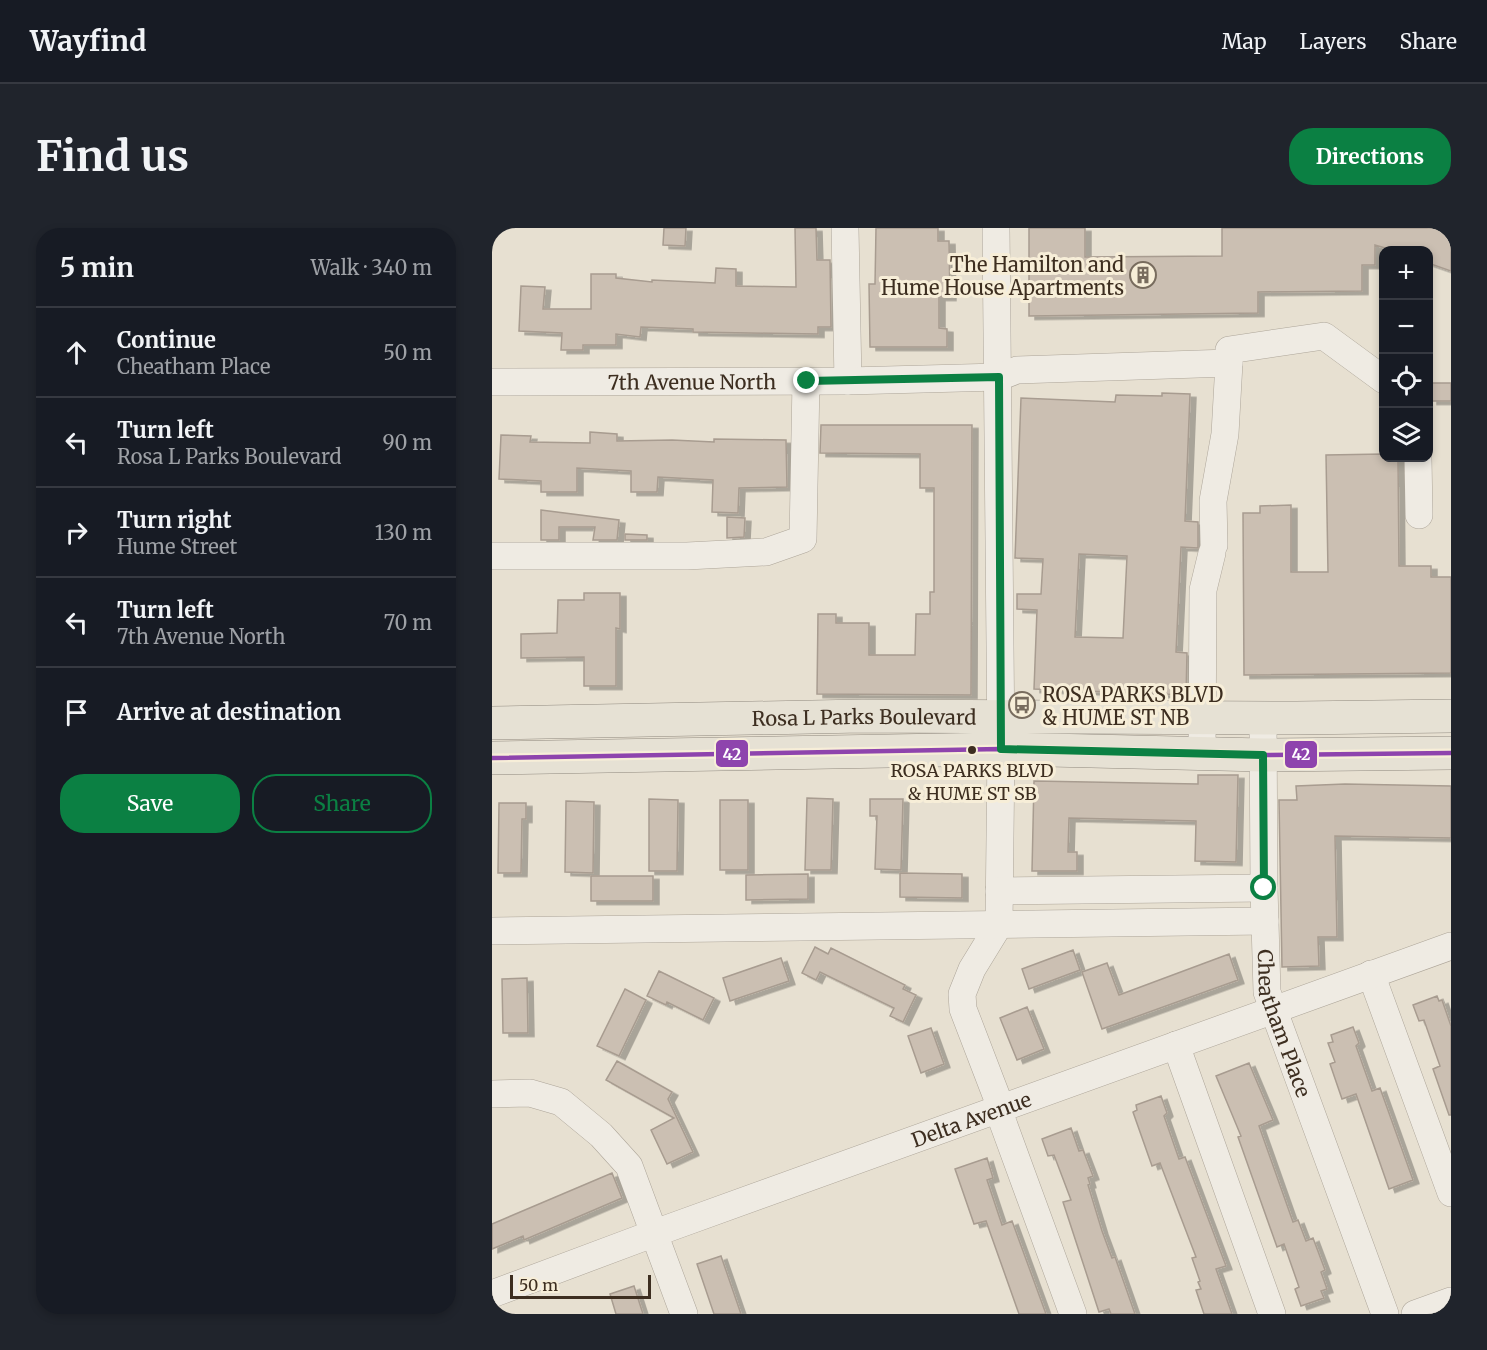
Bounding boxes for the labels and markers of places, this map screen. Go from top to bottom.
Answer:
place label: The Hamilton and Hume House Apartments [881,252,1124,300]
building icon: The Hamilton and Hume House Apartments [1128,260,1158,290]
place label: ROSA PARKS BLVD & HUME ST NB [1042,682,1223,730]
bus stop icon: ROSA PARKS BLVD & HUME ST NB [1007,690,1037,720]
marker: ROSA PARKS BLVD & HUME ST SB [966,744,978,756]
place label: ROSA PARKS BLVD & HUME ST SB [890,759,1054,805]

